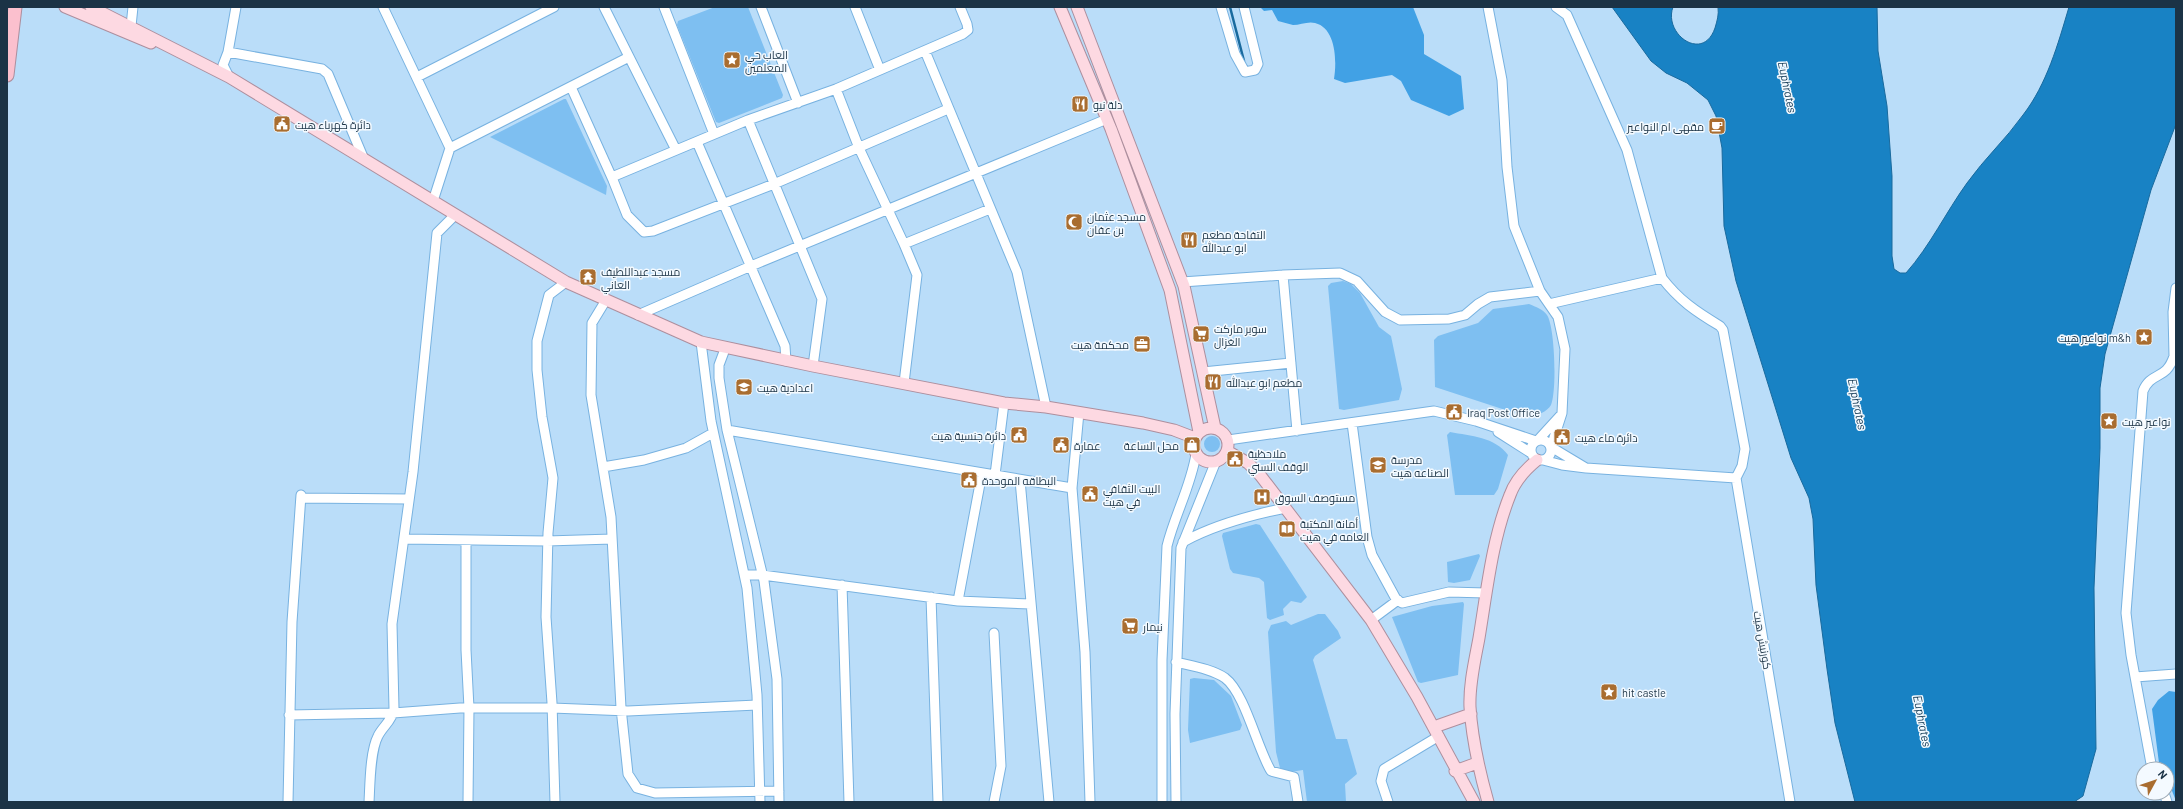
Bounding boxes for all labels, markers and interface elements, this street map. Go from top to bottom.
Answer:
place label: العاب حي المعلمين [745,48,788,75]
place icon: العاب حي المعلمين [722,50,742,70]
water label: Euphrates [1776,60,1800,114]
restaurant icon: دلة نيو [1070,94,1090,114]
place label: دلة نيو [1093,98,1122,112]
public building icon: دائرة كهرباء هيت [272,114,292,134]
cafe icon: مقهى ام النواعير [1707,116,1727,136]
place label: دائرة كهرباء هيت [295,118,371,132]
place label: مقهى ام النواعير [1626,120,1704,135]
place label: مسجد عثمان بن عفان [1087,210,1146,237]
mosque icon: مسجد عثمان بن عفان [1064,212,1084,232]
place label: التفاحة مطعم ابو عبدالله [1202,228,1266,255]
restaurant icon: التفاحة مطعم ابو عبدالله [1179,230,1199,250]
place label: مسجد عبداللطيف العاني [601,265,680,294]
temple icon: مسجد عبداللطيف العاني [578,267,598,287]
place label: سوبر ماركت الغزال [1214,322,1267,349]
supermarket icon: سوبر ماركت الغزال [1191,324,1211,344]
place icon: نواعير هيت m&h [2134,327,2154,347]
place label: نواعير هيت m&h [2058,331,2131,345]
office icon: محكمة هيت [1132,334,1152,354]
place label: محكمة هيت [1071,338,1129,351]
restaurant icon: مطعم ابو عبدالله [1203,372,1223,392]
place label: مطعم ابو عبدالله [1226,375,1302,391]
school or university icon: اعدادية هيت [734,377,754,397]
water label: Euphrates [1846,377,1870,431]
place label: اعدادية هيت [757,381,813,394]
public building icon: Iraq Post Office [1444,402,1464,422]
place label: Iraq Post Office [1467,406,1540,419]
place icon: نواعير هيت [2099,411,2119,431]
place label: نواعير هيت [2122,415,2171,429]
public building icon: دائرة جنسية هيت [1009,425,1029,445]
public building icon: دائرة ماء هيت [1552,427,1572,447]
place label: دائرة جنسية هيت [931,429,1006,443]
place label: دائرة ماء هيت [1575,431,1638,445]
public building icon: عمارة [1051,435,1071,455]
shop icon: محل الساعة [1182,435,1202,455]
place label: عمارة [1074,439,1101,453]
place label: محل الساعة [1124,439,1179,453]
place label: ملاحظية الوقف السني [1248,447,1309,476]
public building icon: ملاحظية الوقف السني [1225,449,1245,469]
place label: مدرسة الصناعه هيت [1391,453,1449,479]
school or university icon: مدرسة الصناعه هيت [1368,455,1388,475]
public building icon: البطاقه الموحدة [959,470,979,490]
place label: البطاقه الموحدة [982,474,1056,488]
place label: البيت الثقافي في هيت [1103,482,1160,511]
public building icon: البيت الثقافي في هيت [1080,484,1100,504]
hospital icon: مستوصف السوق [1252,487,1272,507]
place label: مستوصف السوق [1275,491,1355,505]
place label: أمانة المكتبة العامه في هيت [1300,517,1369,546]
library icon: أمانة المكتبة العامه في هيت [1277,519,1297,539]
street label: كورنيش هيت [1750,610,1775,671]
supermarket icon: نيمار [1120,616,1140,636]
place label: نيمار [1142,620,1163,634]
place icon: hit castle [1599,682,1619,702]
place label: hit castle [1622,686,1666,699]
water label: Euphrates [1911,694,1935,748]
north arrow [2135,761,2175,801]
text: N [2156,767,2170,781]

